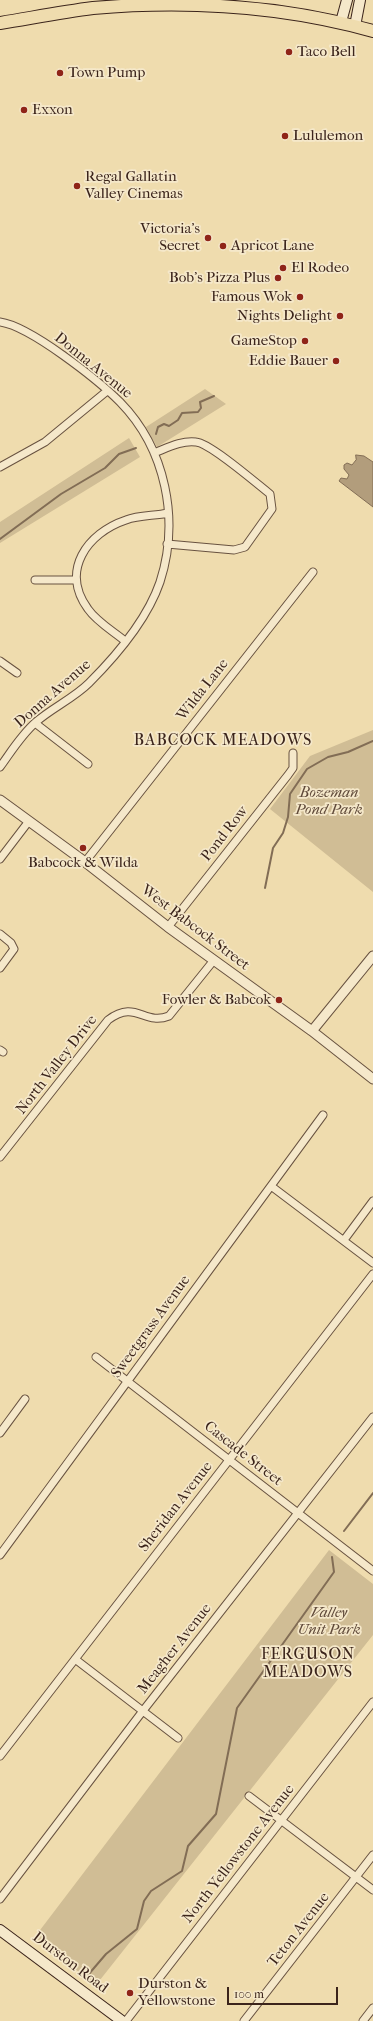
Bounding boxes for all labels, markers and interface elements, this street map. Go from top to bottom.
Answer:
place label: Taco Bell [297,43,356,61]
marker: Taco Bell [284,47,294,57]
place label: Town Pump [68,64,145,82]
marker: Town Pump [55,68,65,78]
place label: Exxon [32,101,73,119]
marker: Exxon [19,105,29,115]
place label: Lululemon [293,127,363,145]
marker: Lululemon [280,131,290,141]
place label: Regal Gallatin Valley Cinemas [85,168,183,203]
marker: Regal Gallatin Valley Cinemas [72,181,82,191]
place label: Victoria's Secret [140,220,200,255]
marker: Victoria's Secret [203,233,213,243]
place label: Apricot Lane [231,237,314,255]
marker: Apricot Lane [218,241,228,251]
place label: El Rodeo [291,259,349,277]
marker: El Rodeo [278,263,288,273]
place label: Bob's Pizza Plus [169,269,270,287]
marker: Bob's Pizza Plus [273,273,283,283]
place label: Famous Wok [211,288,292,306]
marker: Famous Wok [295,292,305,302]
place label: Nights Delight [237,307,332,325]
marker: Nights Delight [335,311,345,321]
street label: Donna Avenue [50,329,136,403]
place label: GameStop [231,332,297,350]
marker: GameStop [300,336,310,346]
place label: Eddie Bauer [249,352,328,370]
marker: Eddie Bauer [331,356,341,366]
street label: Wilda Lane [173,655,233,725]
street label: Donna Avenue [11,656,95,732]
district label: BABCOCK MEADOWS [134,731,312,751]
park label: Bozeman Pond Park [295,784,363,819]
street label: Pond Row [198,803,252,865]
marker: Babcock & Wilda [78,843,88,853]
place label: Babcock & Wilda [28,854,138,872]
street label: West Babcock Street [137,881,253,975]
place label: Fowler & Babcok [162,991,271,1009]
marker: Fowler & Babcok [274,995,284,1005]
street label: North Valley Drive [13,1012,101,1118]
street label: Sweetgrass Avenue [108,1272,194,1382]
street label: Cascade Street [200,1418,286,1490]
street label: Sheridan Avenue [135,1458,217,1556]
street label: Meagher Avenue [134,1600,216,1698]
park label: Valley Unit Park [297,1604,361,1639]
district label: FERGUSON MEADOWS [261,1645,355,1683]
street label: North Yellowstone Avenue [179,1781,299,1927]
street label: Teton Avenue [264,1889,334,1971]
street label: Durston Road [29,1929,111,1997]
place label: Durston & Yellowstone [138,1975,215,2010]
scale bar [229,1979,340,2005]
text: 100 m [234,1987,264,2001]
marker: Durston & Yellowstone [125,1988,135,1998]

